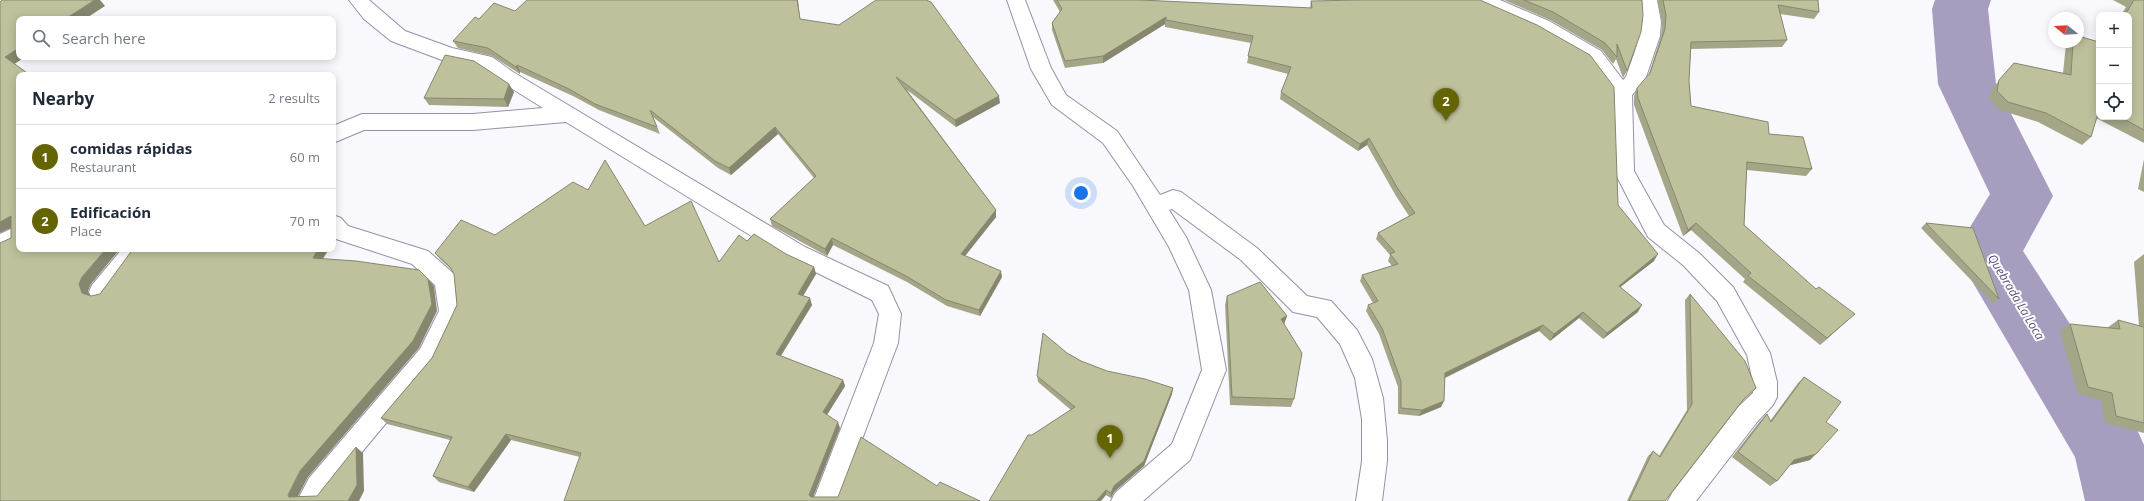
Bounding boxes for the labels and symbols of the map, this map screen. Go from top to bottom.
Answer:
north arrow [2048,12,2084,48]
pin: 2 [1433,88,1459,121]
your location [1071,183,1091,203]
water label: Quebrada La Loca [1984,251,2049,343]
pin: 1 [1097,425,1123,458]

